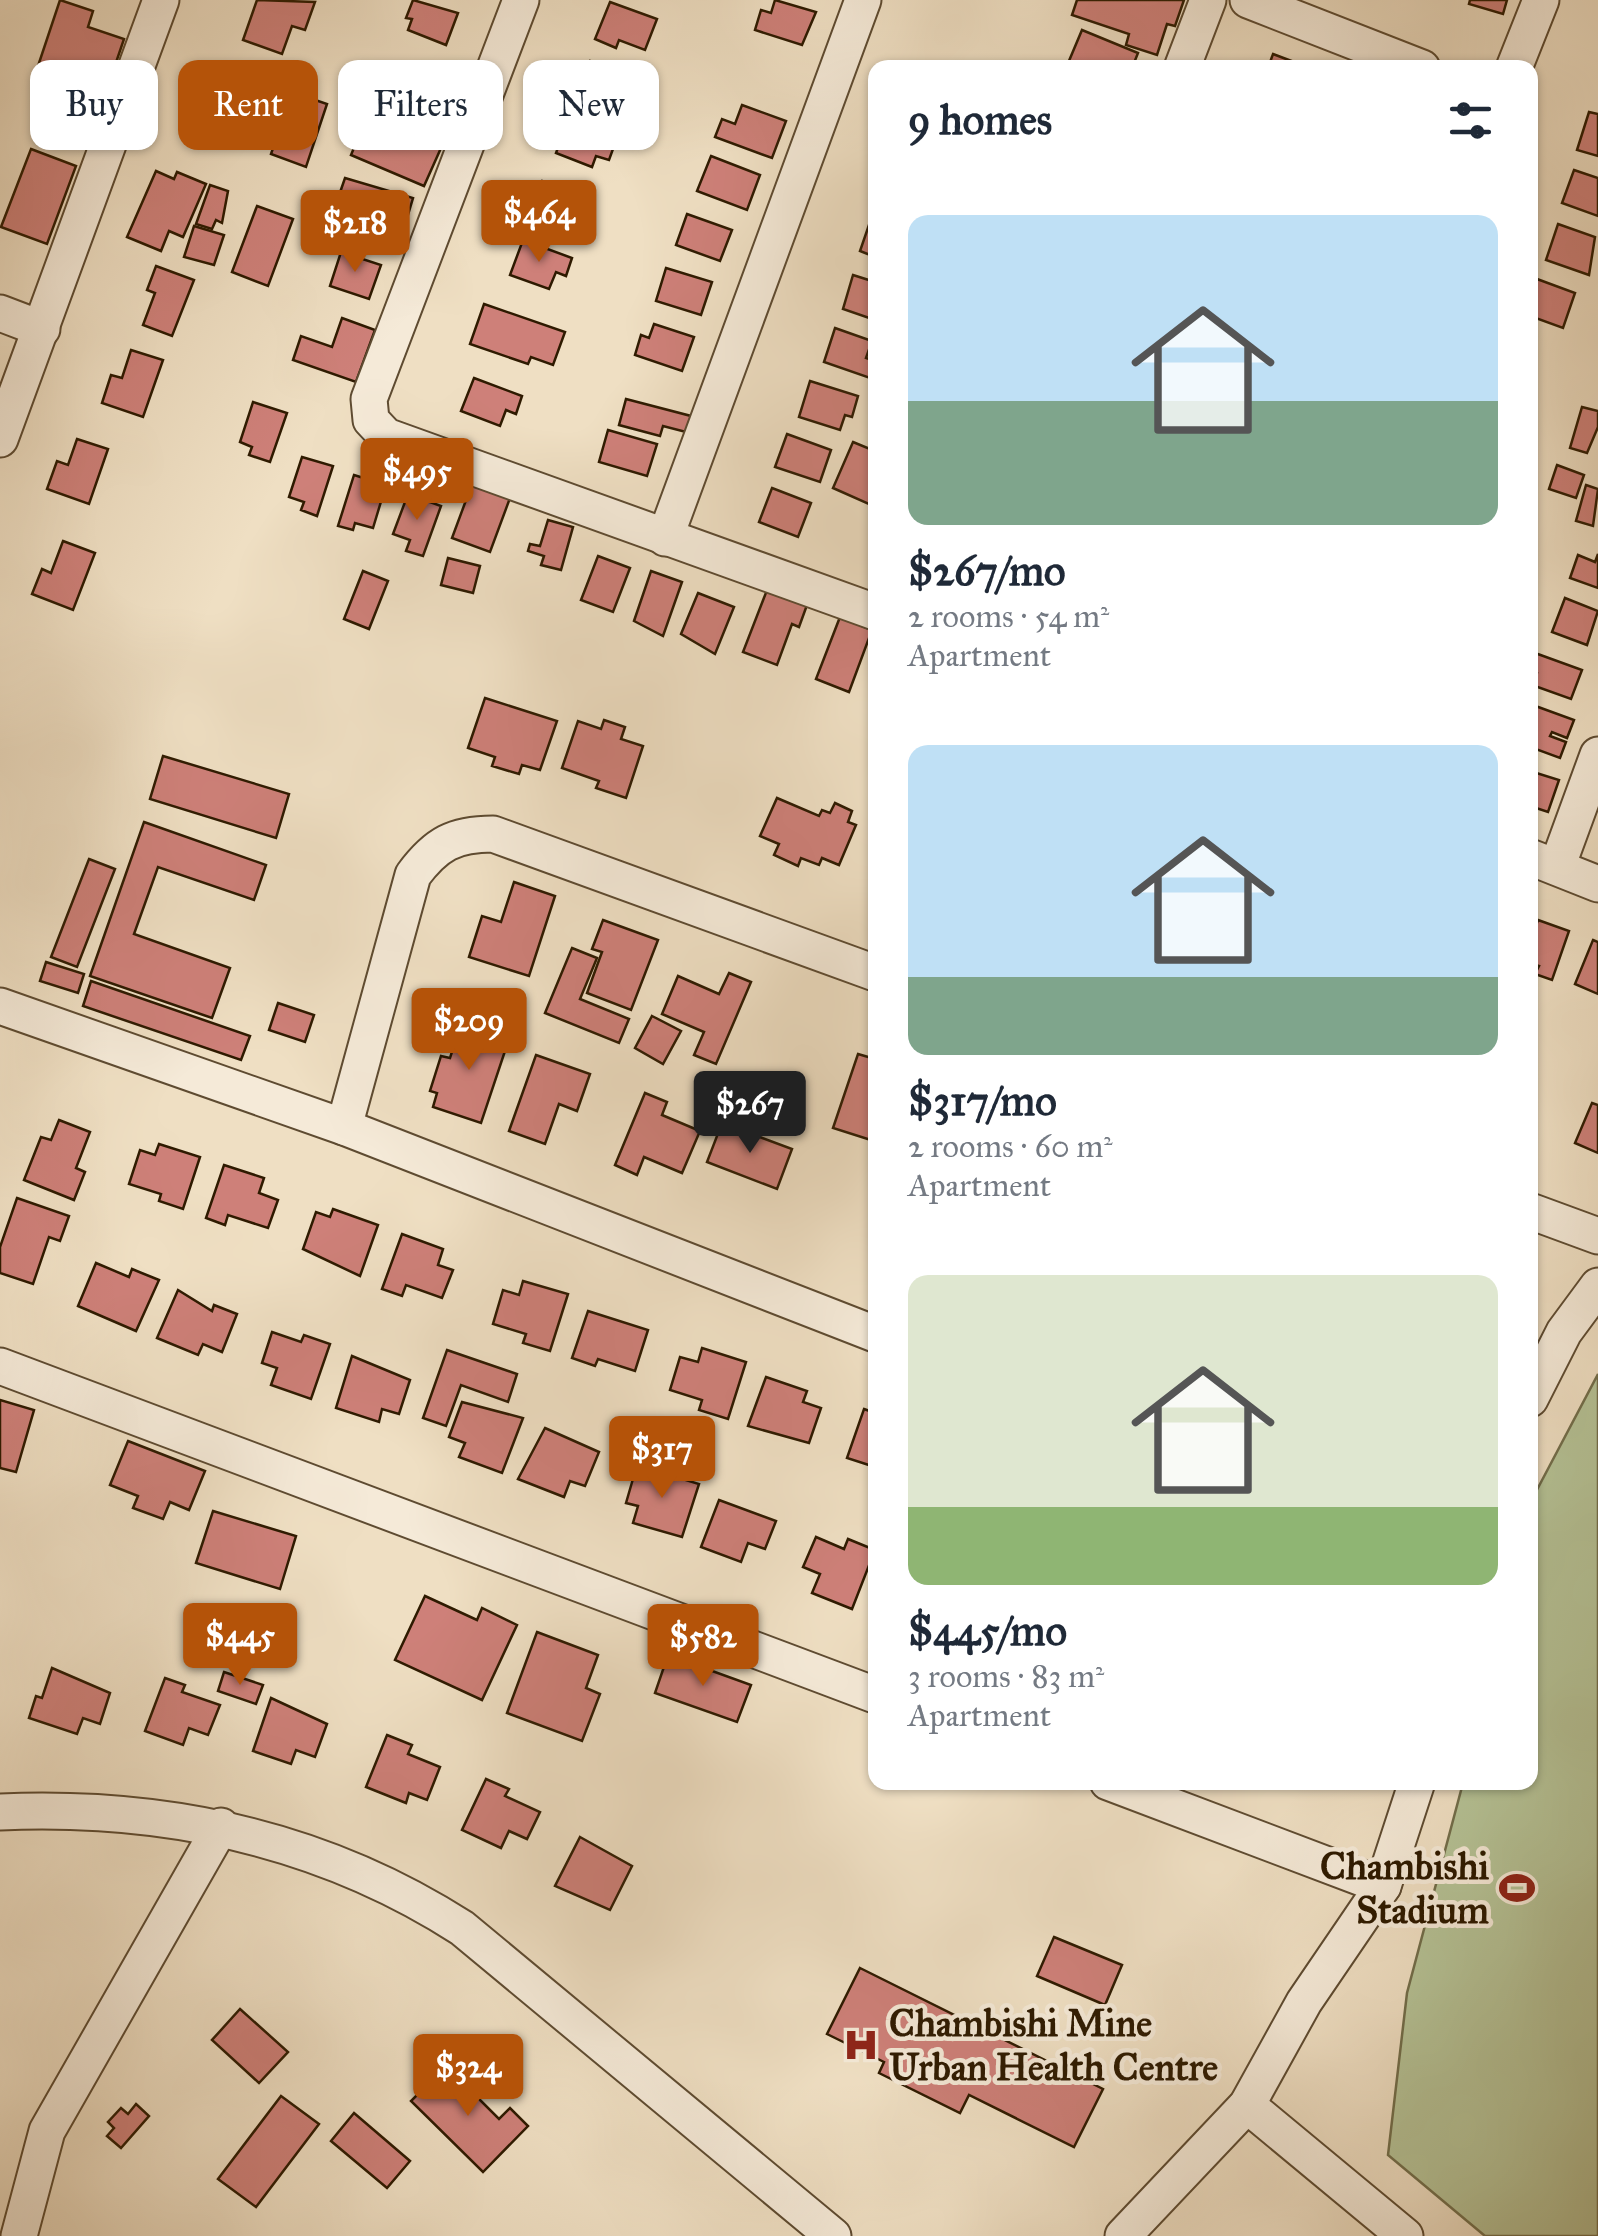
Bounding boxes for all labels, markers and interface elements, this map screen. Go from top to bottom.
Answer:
chip: Buy [30,60,158,150]
chip: Rent [178,60,318,150]
chip: Filters [338,60,503,150]
chip: New [523,60,659,150]
icon: filters [1443,93,1498,148]
text: 9 homes [908,94,1052,146]
pin: $464 [480,180,598,265]
pin: $218 [296,190,414,275]
text: $464 [503,193,575,232]
text: $218 [323,203,387,242]
icon: home [1113,280,1293,460]
pin: $495 [358,438,476,523]
text: $495 [382,451,452,490]
text: $267/mo [908,545,1066,597]
text: 2 rooms · 54 m² [908,597,1109,636]
text: Apartment [908,636,1051,675]
icon: home [1113,810,1293,990]
pin: $209 [410,988,528,1073]
text: $209 [434,1001,504,1040]
pin: $267 [691,1071,809,1156]
text: $317/mo [908,1075,1057,1127]
text: $267 [716,1084,784,1123]
text: 2 rooms · 60 m² [908,1127,1113,1166]
text: Apartment [908,1166,1051,1205]
icon: home [1113,1340,1293,1520]
pin: $317 [603,1416,721,1501]
text: $317 [631,1429,693,1468]
pin: $445 [181,1603,299,1688]
pin: $582 [644,1604,762,1689]
text: $445/mo [908,1605,1067,1657]
text: $445 [205,1616,275,1655]
text: $582 [670,1617,736,1656]
text: 3 rooms · 83 m² [908,1657,1104,1696]
text: Apartment [908,1696,1051,1735]
place label: Chambishi Stadium [1320,1843,1490,1933]
sports icon: Chambishi Stadium [1498,1869,1536,1907]
place label: Chambishi Mine Urban Health Centre [889,2000,1218,2090]
hospital icon: Chambishi Mine Urban Health Centre [842,2026,880,2064]
pin: $324 [409,2034,527,2119]
text: $324 [435,2047,501,2086]

